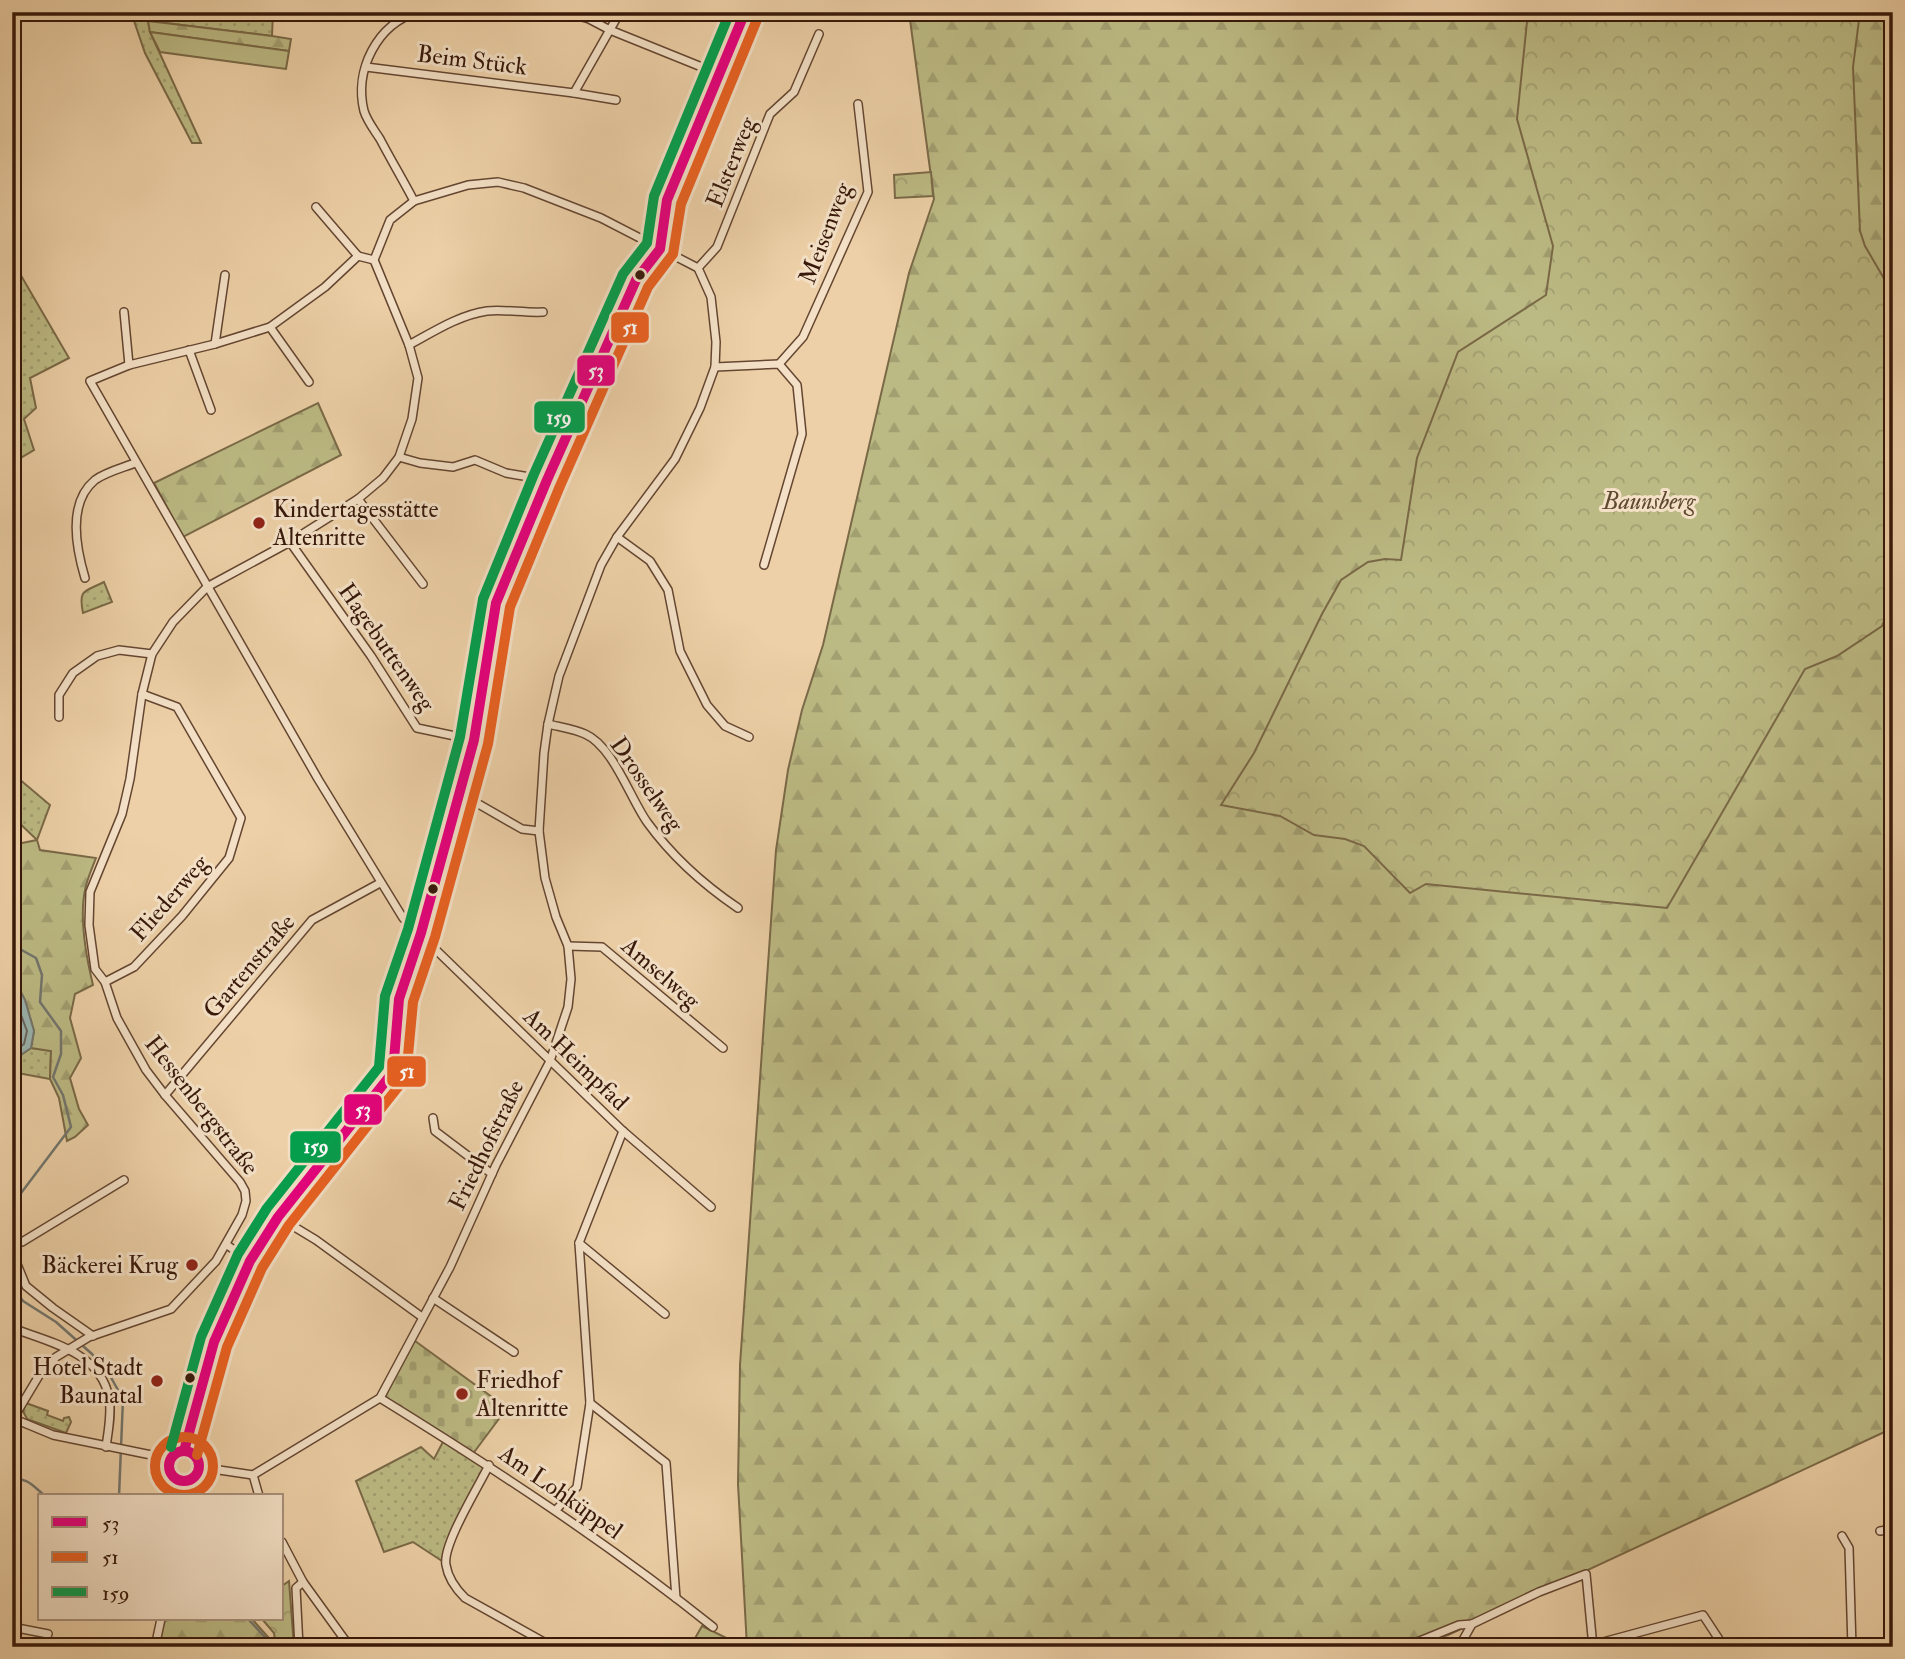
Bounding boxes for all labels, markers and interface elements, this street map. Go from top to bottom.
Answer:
street label: Beim Stück [415,38,529,83]
street label: Elsterweg [699,111,764,212]
street label: Meisenweg [792,177,859,288]
unlabelled marker [633,268,647,282]
line badge: 51 [610,311,650,344]
text: 51 [622,316,638,340]
line badge: 53 [576,354,616,387]
text: 53 [588,359,604,383]
line badge: 159 [533,400,586,434]
text: 159 [547,406,571,430]
park label: Baunsberg [1602,486,1696,517]
place label: Kindertagesstätte Altenritte [272,494,438,553]
marker: Kindertagesstätte Altenritte [251,515,267,531]
street label: Hagebuttenweg [331,577,443,718]
street label: Drosselweg [603,731,691,839]
street label: Fliederweg [123,848,216,948]
unlabelled marker [426,882,440,896]
street label: Gartenstraße [197,908,302,1025]
street label: Amselweg [614,930,707,1017]
street label: Am Heimpfad [516,1001,635,1117]
street label: Hessenbergstraße [138,1029,266,1181]
line badge: 51 [386,1055,427,1088]
text: 51 [399,1060,415,1084]
street label: Friedhofstraße [442,1075,531,1215]
line badge: 53 [343,1093,383,1126]
text: 53 [355,1098,371,1122]
line badge: 159 [289,1130,342,1164]
text: 159 [304,1135,328,1159]
place label: Bäckerei Krug [41,1250,179,1281]
marker: Bäckerei Krug [184,1257,200,1273]
place label: Hotel Stadt Baunatal [33,1352,143,1411]
place label: Friedhof Altenritte [475,1365,568,1424]
unlabelled marker [183,1371,197,1385]
marker: Hotel Stadt Baunatal [149,1373,165,1389]
marker: Friedhof Altenritte [454,1386,470,1402]
street label: Am Lohküppel [492,1438,629,1547]
legend [38,1494,284,1620]
text: 53 [102,1510,119,1537]
text: 51 [102,1544,119,1571]
text: 159 [102,1580,129,1607]

